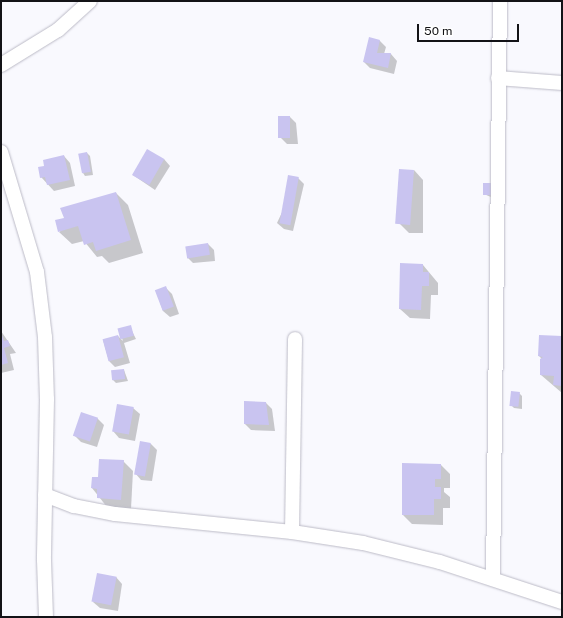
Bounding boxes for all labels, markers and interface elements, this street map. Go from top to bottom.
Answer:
scale bar [419,16,521,42]
text: 50 m [424,24,452,38]

